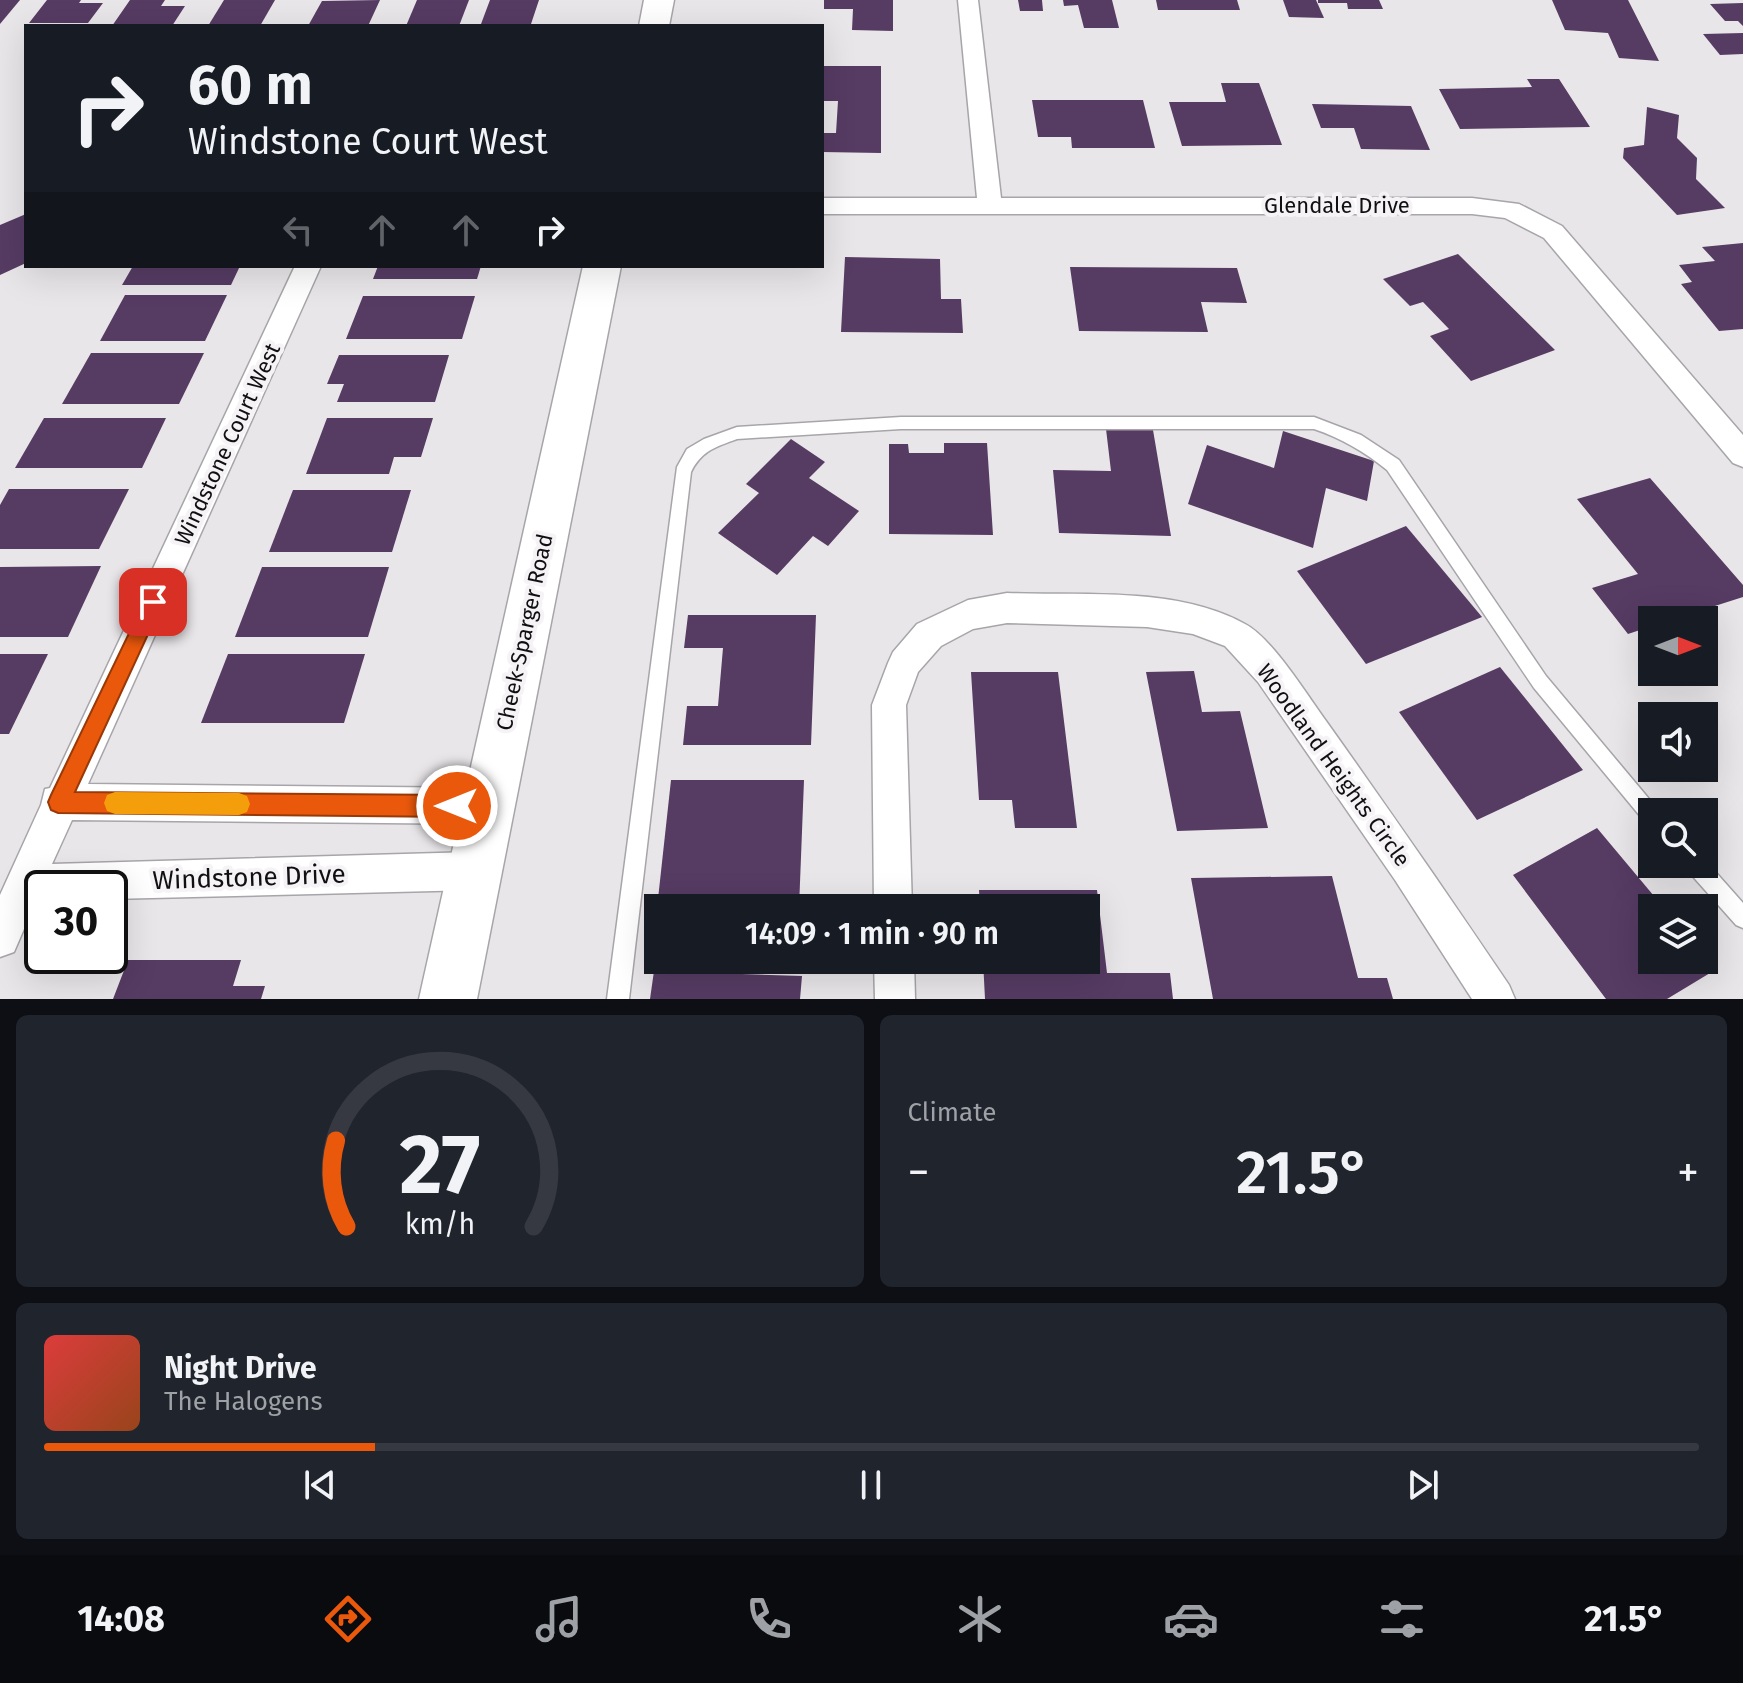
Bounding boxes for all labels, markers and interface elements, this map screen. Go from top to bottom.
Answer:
text: 60 m [188,52,313,119]
icon: right [56,56,160,160]
text: Windstone Court West [188,120,548,164]
street label: Glendale Drive [1264,192,1410,219]
icon: left [276,208,320,252]
icon: ahead [360,208,404,252]
icon: ahead [444,208,488,252]
icon: right [528,208,572,252]
street label: Windstone Court West [169,339,286,550]
street label: Cheek-Sparger Road [490,531,559,733]
pin [119,568,187,636]
icon: arrive [131,580,175,624]
north arrow [1638,606,1718,686]
map controls [1638,606,1718,974]
street label: Woodland Heights Circle [1251,659,1416,872]
button: sound [1638,702,1718,782]
position arrow [415,764,499,848]
button: search [1638,798,1718,878]
street label: Windstone Drive [152,859,346,896]
speed limit sign: 30 [24,870,128,974]
button: layers [1638,894,1718,974]
text: 14:09 · 1 min · 90 m [745,916,999,952]
text: Climate [908,1097,996,1128]
text: 27 [399,1115,480,1215]
text: 21.5° [1236,1137,1370,1209]
text: − [908,1146,930,1199]
text: + [1677,1146,1699,1199]
text: km/h [404,1207,475,1242]
text: Night Drive [164,1350,317,1386]
text: The Halogens [164,1386,323,1417]
icon: previous [298,1463,342,1507]
icon: pause [849,1463,893,1507]
icon: next [1401,1463,1445,1507]
icon: directions [320,1591,376,1647]
icon: music [531,1591,587,1647]
icon: phone [741,1591,797,1647]
icon: climate [952,1591,1008,1647]
icon: car [1163,1591,1219,1647]
icon: filters [1374,1591,1430,1647]
text: 14:08 [77,1597,165,1641]
text: 21.5° [1584,1597,1666,1641]

